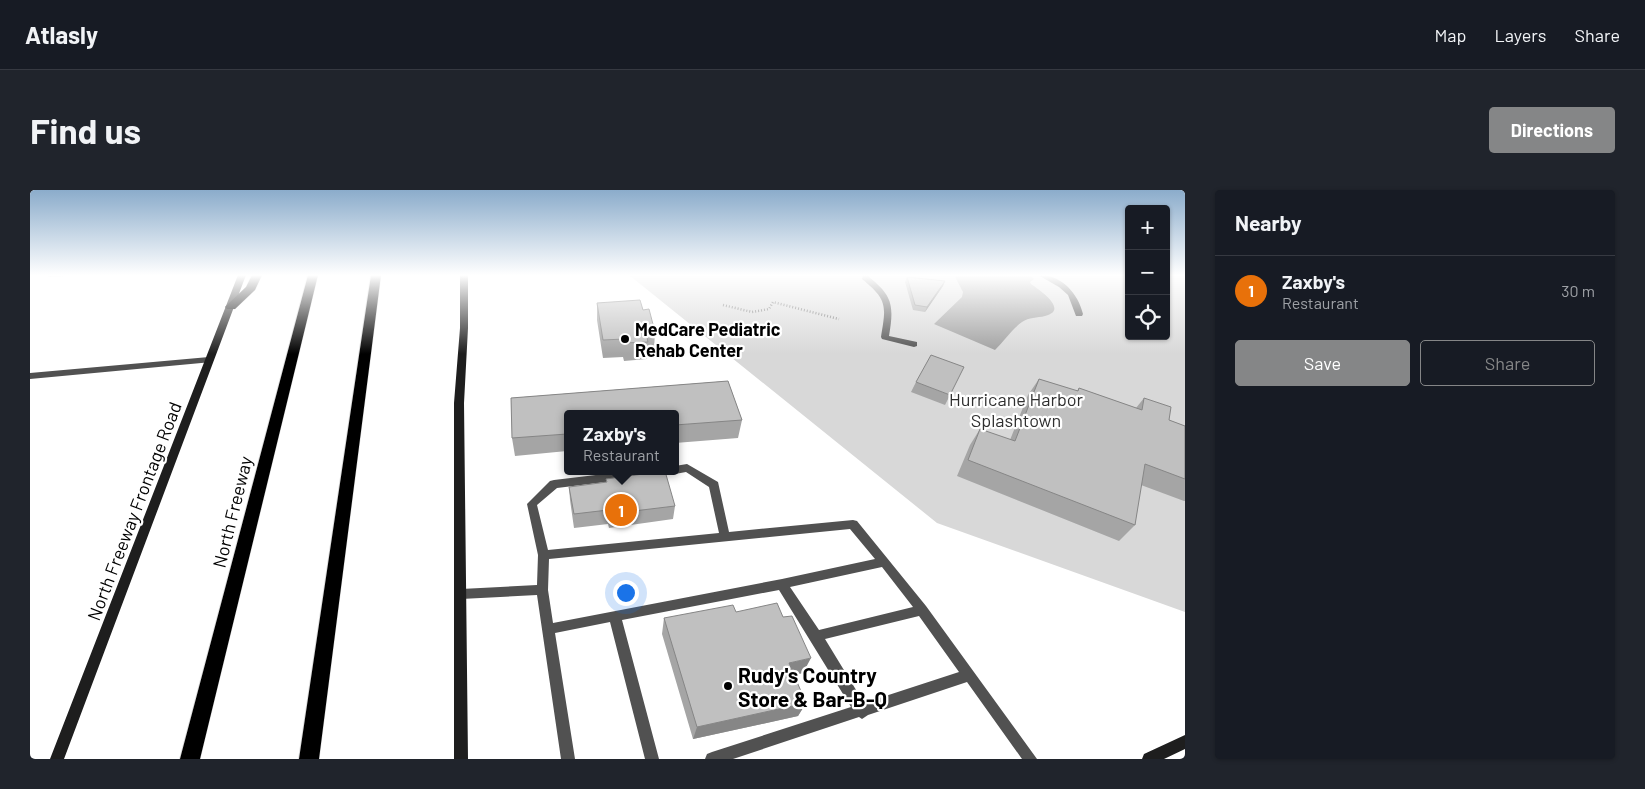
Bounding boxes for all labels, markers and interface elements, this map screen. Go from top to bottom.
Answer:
text: Atlasly [25,20,98,49]
text: Map [1434,24,1466,46]
text: Layers [1494,24,1547,46]
text: Share [1575,24,1620,46]
button: Directions [1489,107,1615,153]
text: Find us [30,109,141,151]
map controls [1125,205,1170,340]
button: + [1125,205,1170,250]
text: Nearby [1235,210,1301,235]
button: − [1125,250,1170,295]
text: Zaxby's [1282,270,1345,293]
text: 1 [1248,281,1254,300]
text: 30 m [1561,281,1595,300]
text: Restaurant [1282,293,1359,312]
button: locate [1125,295,1170,340]
place label: MedCare Pediatric Rehab Center [635,318,781,361]
marker: MedCare Pediatric Rehab Center [619,333,631,345]
button: Save [1235,340,1410,386]
button: Share [1420,340,1595,386]
park label: Hurricane Harbor Splashtown [949,388,1083,431]
street label: North Freeway Frontage Road [82,399,186,623]
popup [564,410,679,475]
text: Zaxby's [583,422,646,445]
text: Restaurant [583,445,660,464]
street label: North Freeway [208,454,256,570]
pin: 1 [605,491,637,529]
your location [613,580,639,606]
place label: Rudy's Country Store & Bar-B-Q [738,662,887,711]
marker: Rudy's Country Store & Bar-B-Q [722,680,734,692]

